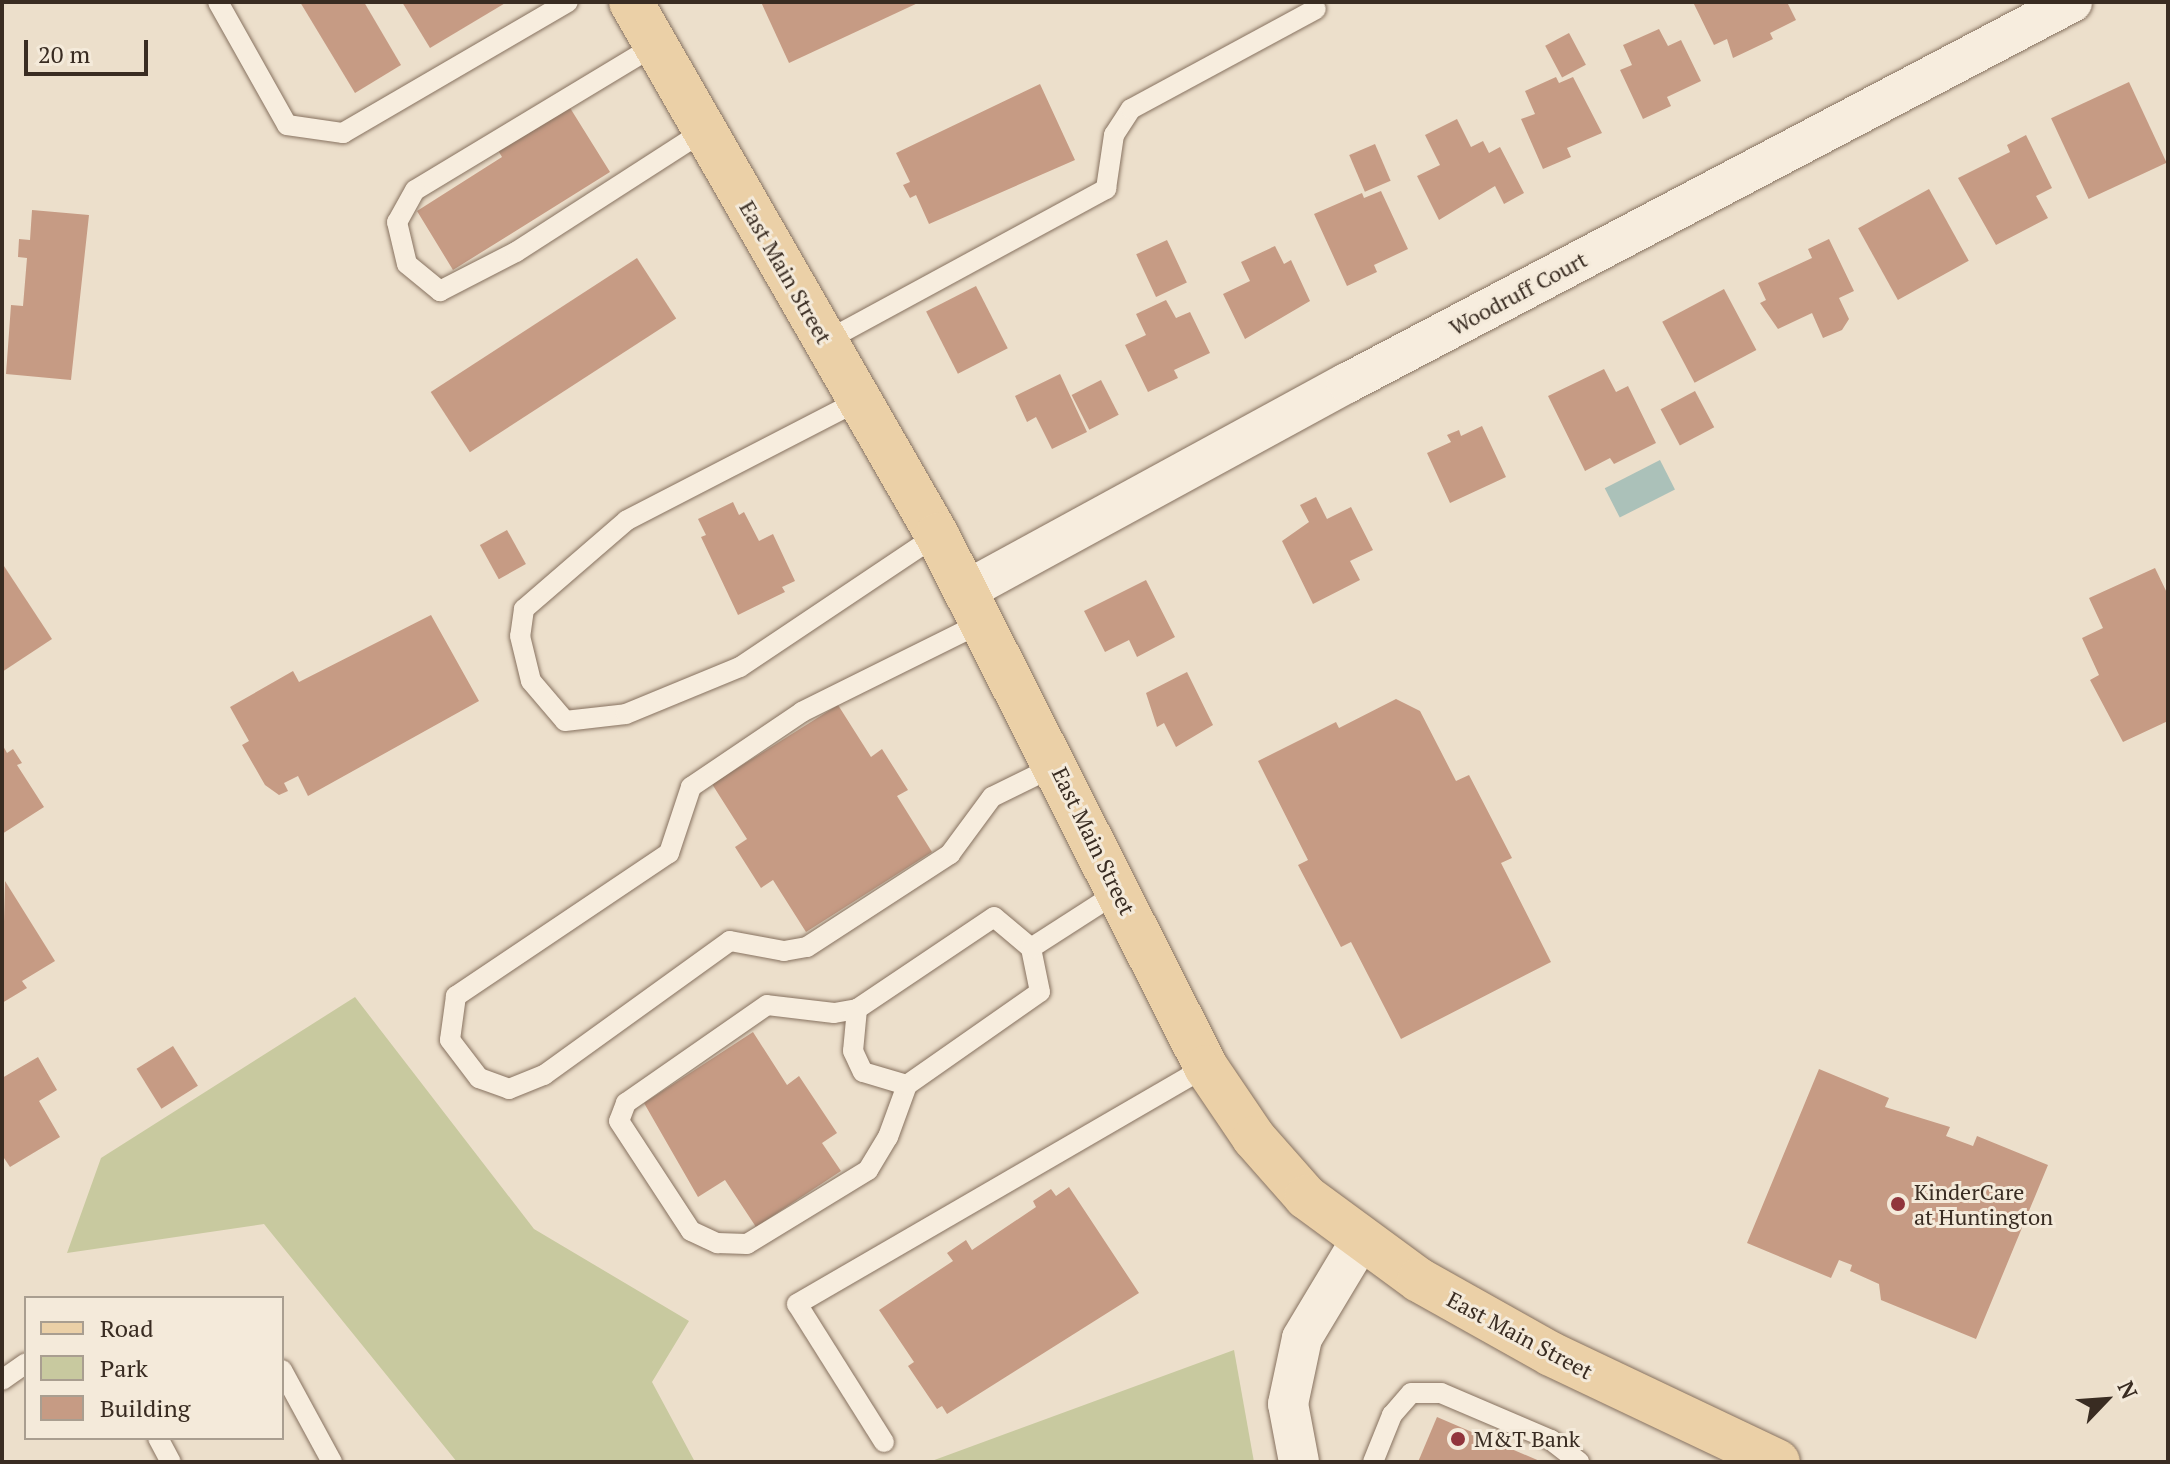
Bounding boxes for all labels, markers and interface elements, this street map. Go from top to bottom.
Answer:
scale bar [28,24,152,74]
text: 20 m [38,38,90,70]
street label: East Main Street [734,196,838,348]
street label: Woodruff Court [1445,246,1591,340]
street label: East Main Street [1047,763,1141,919]
place label: KinderCare at Huntington [1914,1178,2053,1230]
marker: KinderCare at Huntington [1889,1195,1907,1213]
street label: East Main Street [1443,1286,1597,1384]
legend [24,1296,284,1440]
text: Road [100,1312,154,1344]
text: Park [100,1352,148,1384]
north arrow [2066,1360,2146,1440]
text: N [2112,1376,2145,1403]
text: Building [100,1392,190,1424]
place label: M&T Bank [1474,1426,1580,1452]
marker: M&T Bank [1449,1430,1467,1448]

